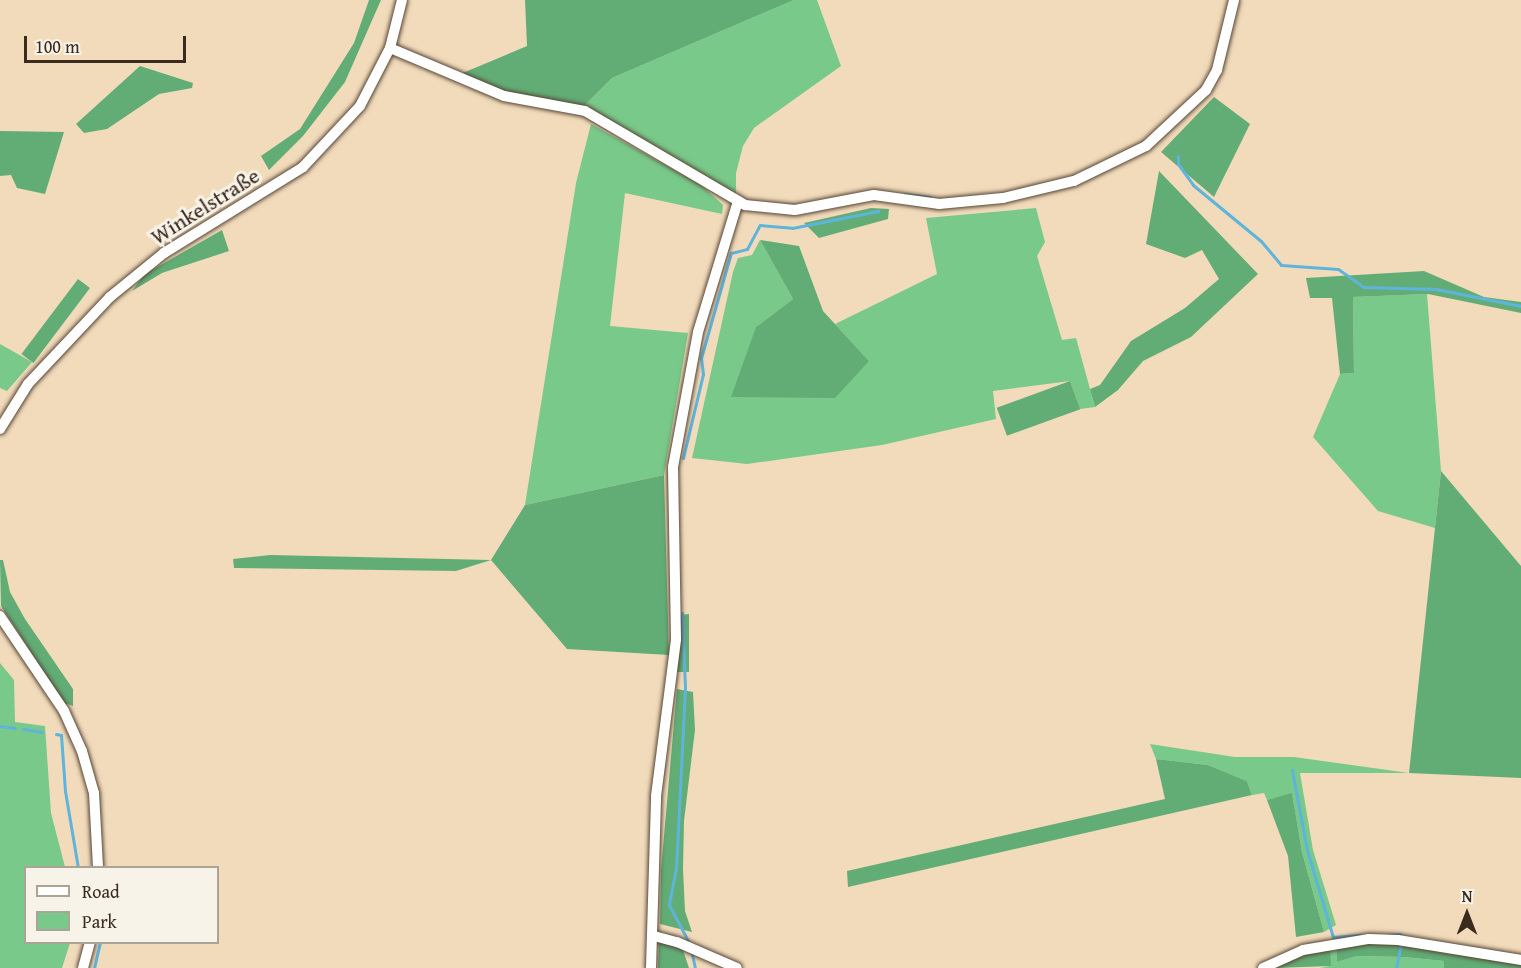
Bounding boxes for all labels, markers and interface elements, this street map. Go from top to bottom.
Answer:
scale bar [27,24,189,62]
text: 100 m [35,33,80,60]
street label: Winkelstraße [146,162,264,250]
legend [24,866,219,944]
text: Road [82,878,120,905]
north arrow [1437,884,1497,944]
text: N [1462,884,1472,908]
text: Park [82,908,117,935]

